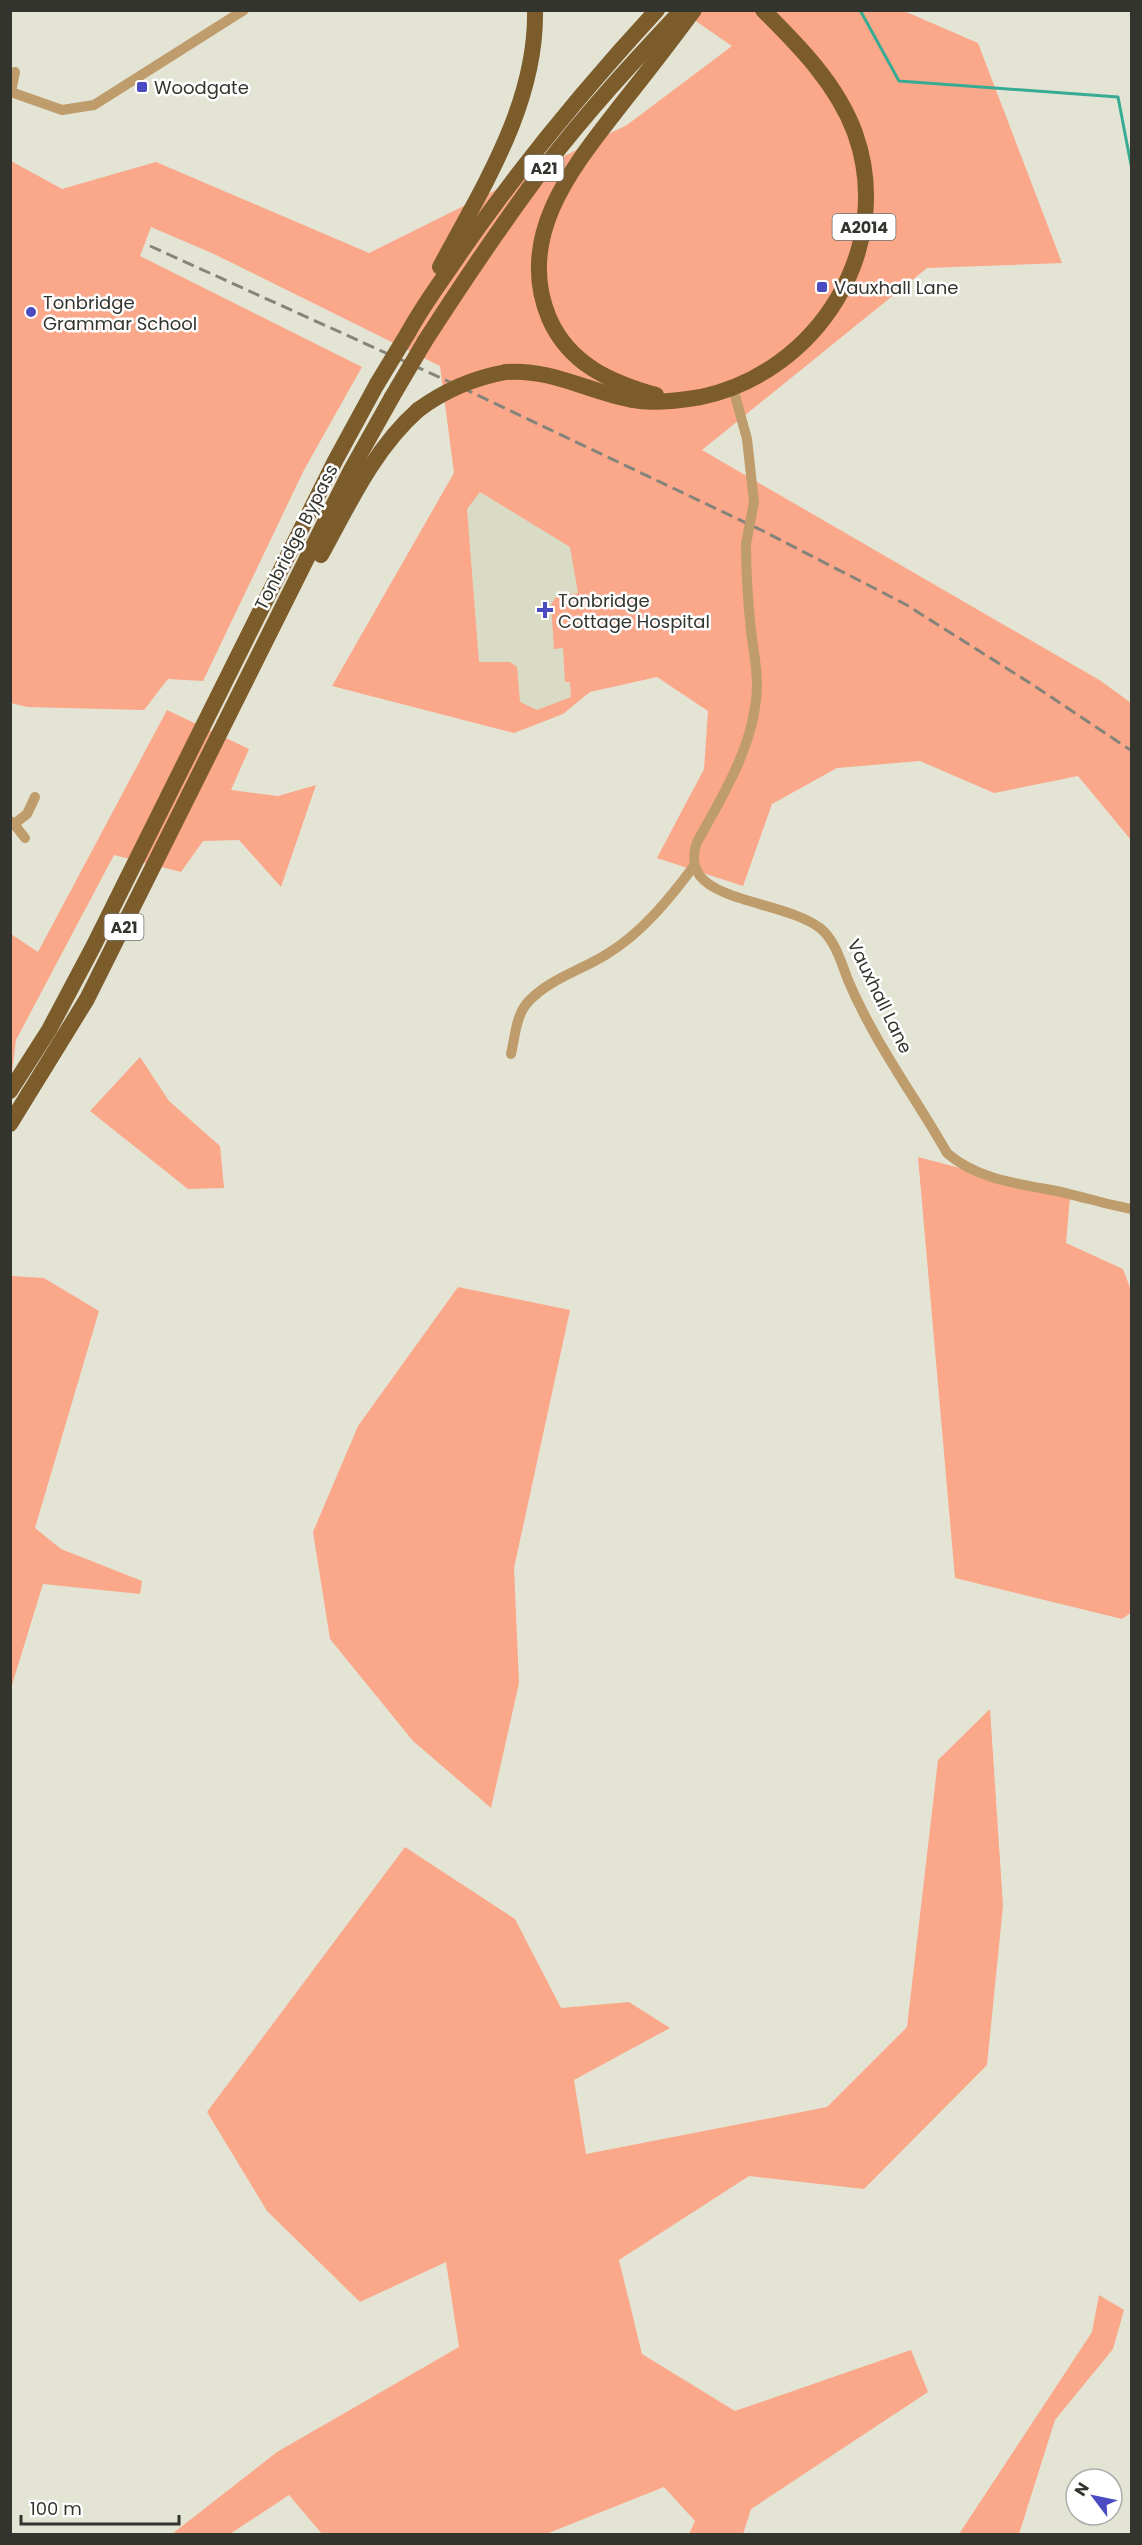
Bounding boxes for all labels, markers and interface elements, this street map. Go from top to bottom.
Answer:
place label: Woodgate [154,75,249,100]
marker: Woodgate [135,80,149,94]
road number: A21 [524,155,564,181]
road number: A2014 [832,214,896,240]
place label: Vauxhall Lane [834,275,958,300]
marker: Vauxhall Lane [815,280,829,294]
place label: Tonbridge Grammar School [43,290,197,336]
marker: Tonbridge Grammar School [24,305,38,319]
street label: Tonbridge Bypass [248,460,344,614]
place label: Tonbridge Cottage Hospital [558,588,710,634]
marker: Tonbridge Cottage Hospital [536,601,554,619]
road number: A21 [104,914,144,940]
street label: Vauxhall Lane [841,935,919,1057]
north arrow [1064,2467,1124,2527]
text: N [1069,2478,1095,2501]
scale bar [21,2488,178,2526]
text: 100 m [30,2496,82,2521]

